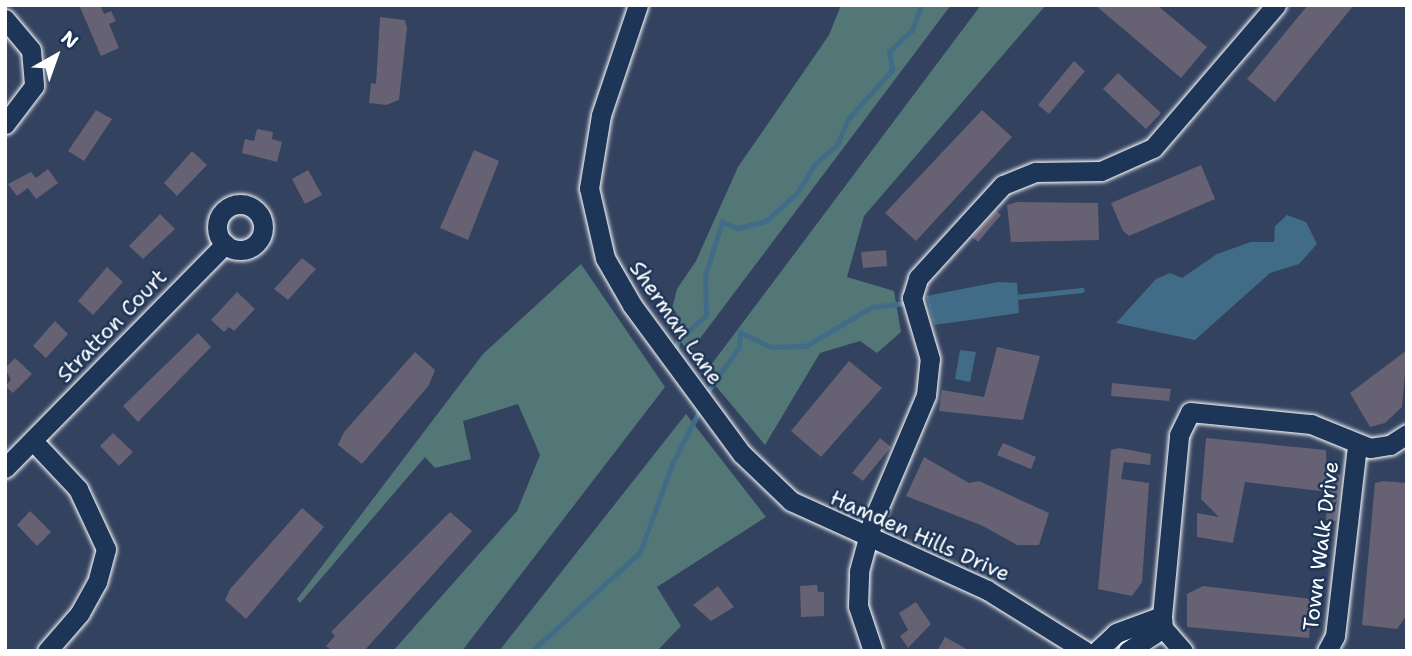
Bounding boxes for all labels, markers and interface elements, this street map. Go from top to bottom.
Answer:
north arrow [21,21,91,91]
text: N [56,25,84,54]
street label: Sherman Lane [624,256,728,390]
street label: Stratton Court [52,264,172,388]
street label: Town Walk Drive [1298,460,1344,632]
street label: Hamden Hills Drive [826,485,1014,587]

